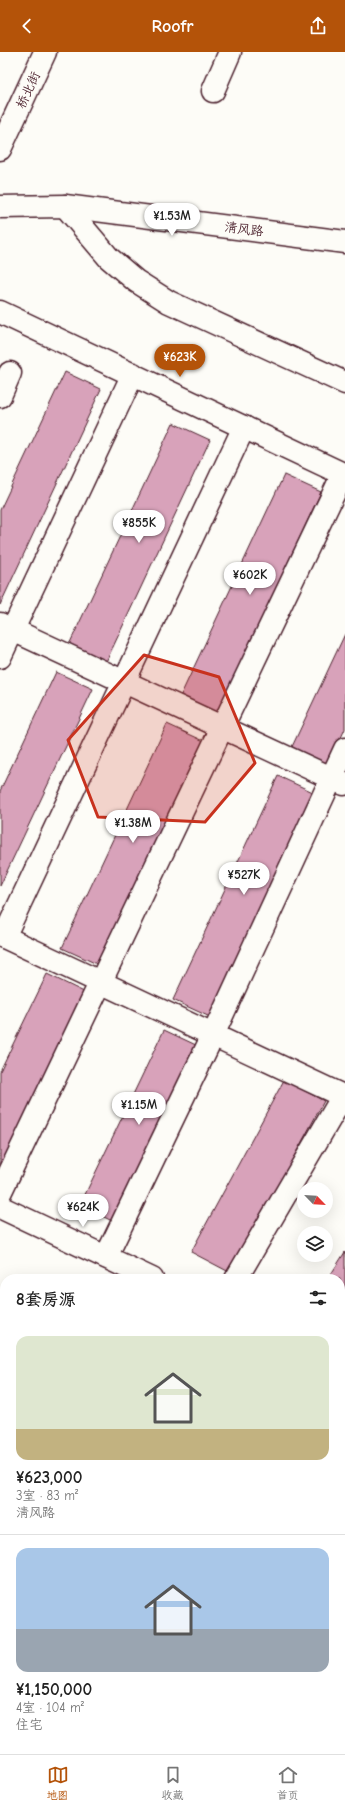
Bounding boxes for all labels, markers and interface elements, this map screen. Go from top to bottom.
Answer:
icon: back [16,15,38,37]
icon: share [307,15,329,37]
text: Roofr [151,16,194,37]
street label: 桥北街 [13,69,43,111]
pin: ¥1.53M [139,203,205,237]
text: ¥1.53M [153,208,191,223]
street label: 清风路 [224,219,264,239]
pin: ¥623K [152,344,208,378]
text: ¥623K [163,349,197,364]
pin: ¥855K [111,510,167,544]
text: ¥855K [122,515,156,530]
pin: ¥602K [222,562,278,596]
text: ¥602K [233,567,267,582]
pin: ¥1.38M [100,810,166,844]
text: ¥1.38M [114,815,152,830]
pin: ¥527K [216,862,272,896]
text: ¥527K [228,867,260,882]
pin: ¥1.15M [106,1092,172,1126]
text: ¥1.15M [121,1097,157,1112]
north arrow [297,1182,333,1218]
map controls [297,1182,333,1262]
pin: ¥624K [55,1194,111,1228]
text: ¥624K [67,1199,99,1214]
button: layers [297,1226,333,1262]
icon: filters [307,1287,329,1309]
text: 8套房源 [16,1290,76,1309]
icon: home [137,1362,209,1434]
text: ¥623,000 [16,1468,83,1487]
text: 3室 · 83 m² [16,1488,78,1503]
text: 清风路 [16,1505,55,1520]
icon: home [137,1574,209,1646]
text: ¥1,150,000 [16,1680,92,1699]
text: 4室 · 104 m² [16,1700,84,1715]
text: 住宅 [16,1717,42,1732]
tab: 地图 [47,1764,69,1802]
tab: 收藏 [162,1764,184,1802]
tab: 首页 [277,1764,299,1802]

